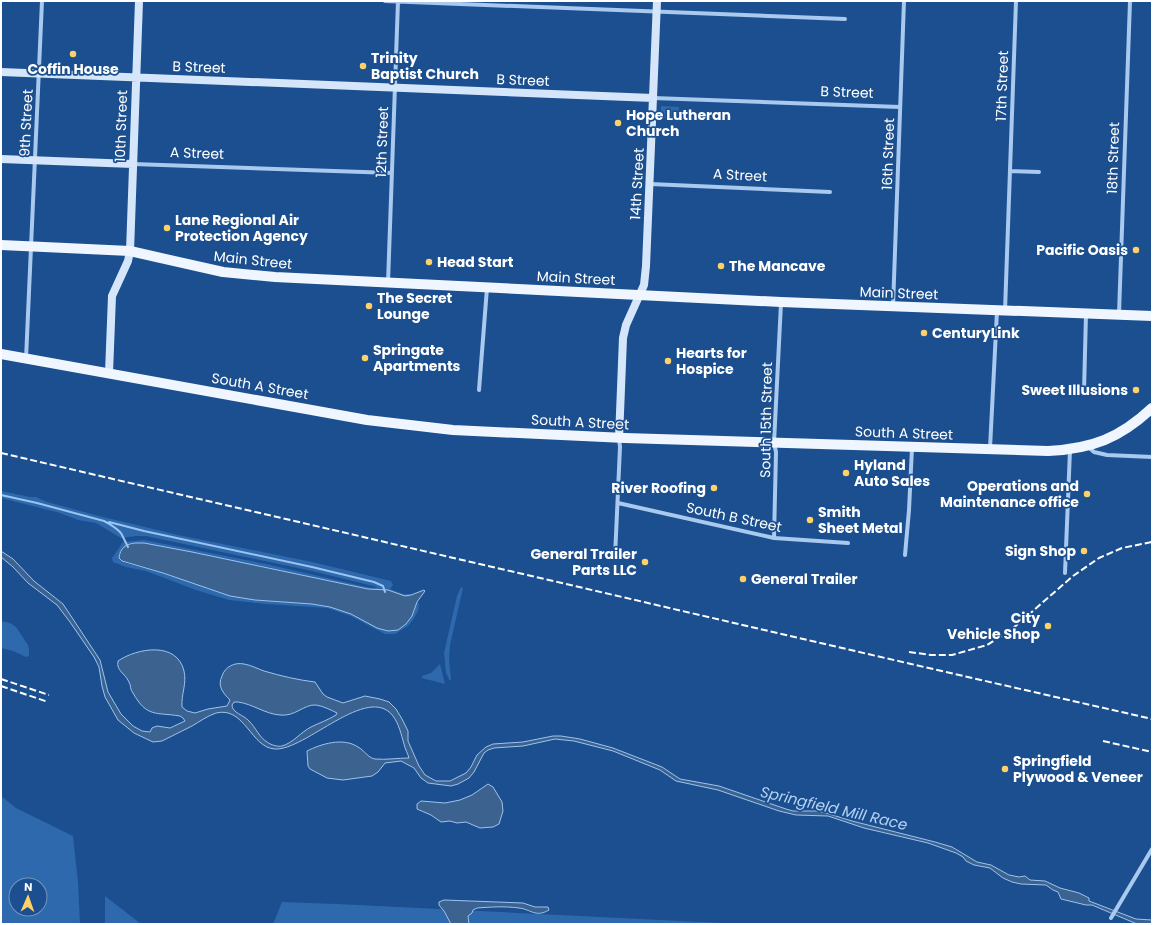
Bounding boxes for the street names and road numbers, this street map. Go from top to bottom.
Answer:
street label: 17th Street [991,50,1013,122]
street label: B Street [172,56,226,78]
street label: B Street [496,69,550,91]
street label: B Street [820,81,874,103]
street label: 9th Street [14,89,38,157]
street label: 10th Street [110,90,132,162]
street label: 12th Street [371,106,393,178]
street label: 16th Street [877,118,899,190]
street label: 18th Street [1102,122,1124,194]
street label: A Street [170,142,224,164]
street label: 14th Street [625,147,649,221]
street label: A Street [712,164,768,186]
street label: Main Street [213,246,293,274]
street label: Main Street [536,266,616,290]
street label: Main Street [859,282,939,304]
street label: South 15th Street [755,362,777,478]
street label: South A Street [210,368,310,404]
street label: South A Street [530,409,630,435]
street label: South A Street [855,421,953,445]
street label: South B Street [684,497,784,537]

